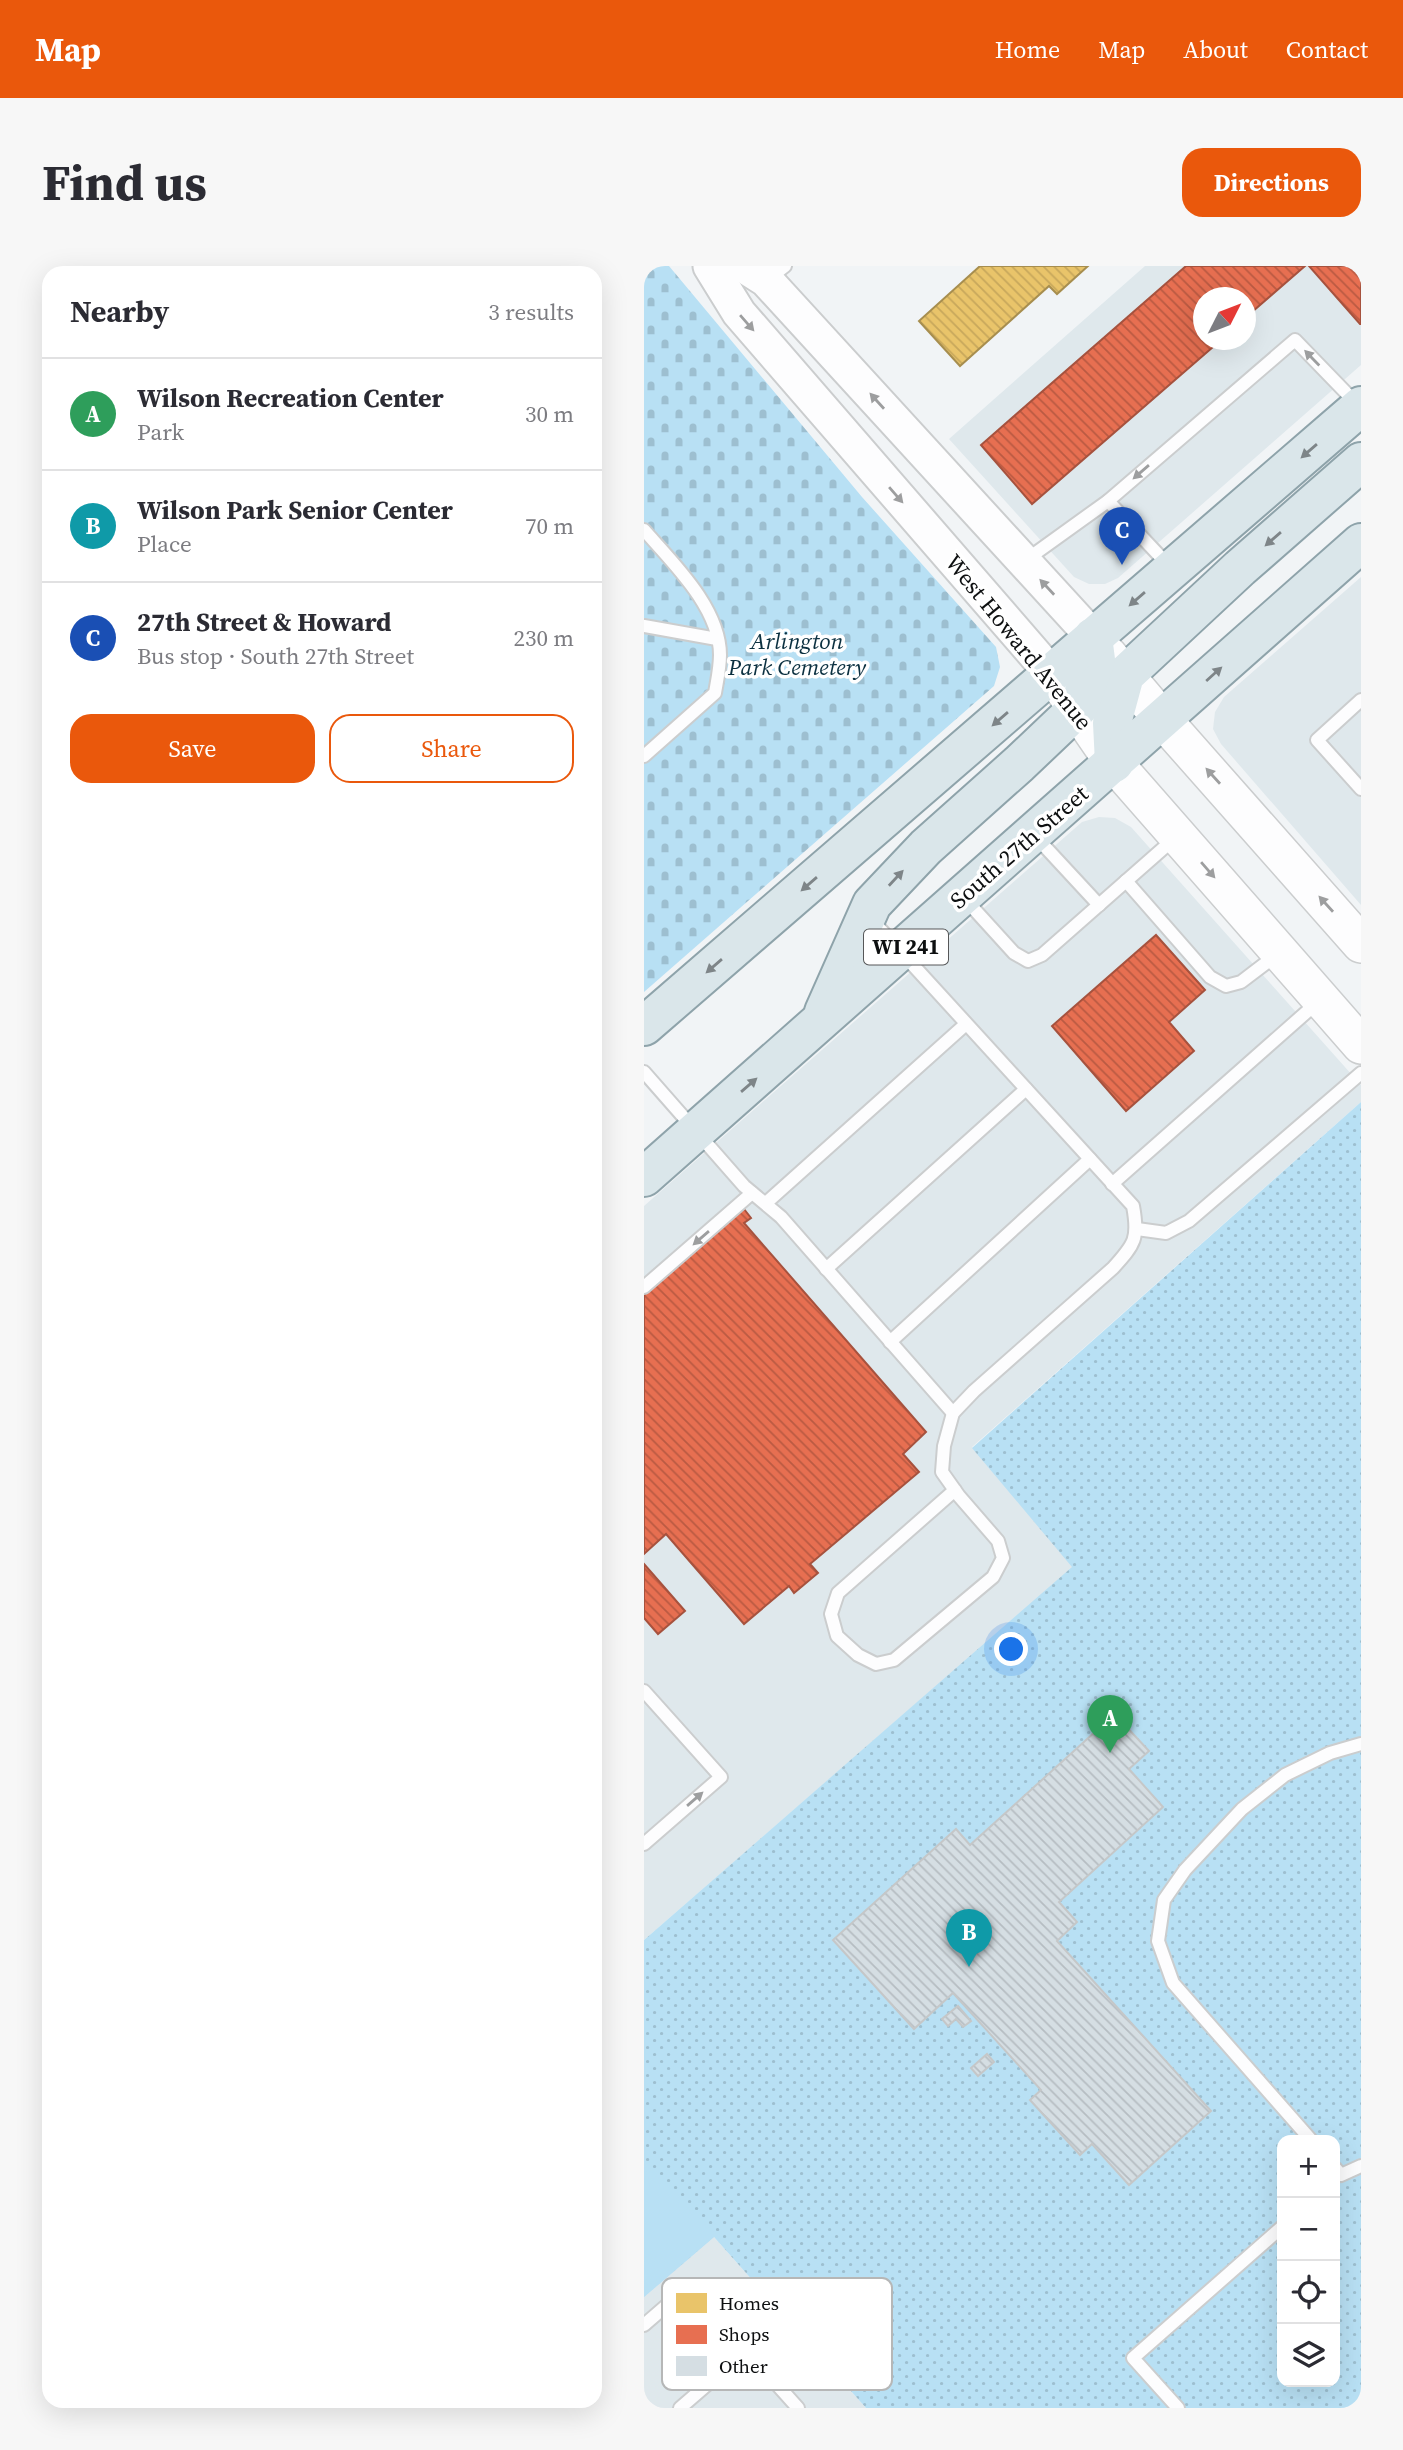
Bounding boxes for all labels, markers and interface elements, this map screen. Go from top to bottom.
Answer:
text: Map [35,27,101,72]
text: Home [995,33,1060,66]
text: Map [1098,33,1145,66]
text: About [1183,33,1248,66]
text: Contact [1286,33,1368,66]
button: Directions [1182,148,1361,217]
text: Find us [42,149,207,216]
north arrow [1193,287,1256,350]
text: Nearby [70,291,169,332]
text: 3 results [488,296,574,328]
one-way arrow [739,314,755,332]
one-way arrow [1305,350,1321,367]
text: Wilson Recreation Center [137,380,444,416]
one-way arrow [869,392,885,410]
text: A [85,398,101,430]
text: 30 m [525,398,574,430]
text: Park [137,416,184,448]
one-way arrow [1301,443,1318,458]
one-way arrow [1133,464,1150,479]
one-way arrow [888,486,904,504]
text: Wilson Park Senior Center [137,492,453,528]
pin: C [1099,507,1145,565]
text: B [86,510,100,542]
text: 70 m [525,510,574,542]
text: Place [137,528,192,560]
one-way arrow [1264,531,1281,546]
street label: West Howard Avenue [938,547,1100,737]
one-way arrow [1039,578,1055,596]
one-way arrow [1128,591,1146,607]
text: 27th Street & Howard [137,604,392,640]
text: C [86,622,100,654]
text: 230 m [513,622,574,654]
park label: Arlington Park Cemetery [727,625,867,683]
text: Bus stop · South 27th Street [137,640,414,672]
one-way arrow [1205,667,1222,682]
one-way arrow [991,711,1009,727]
button: Save [70,714,315,783]
button: Share [329,714,574,783]
one-way arrow [1205,767,1221,785]
street label: South 27th Street [943,778,1095,916]
one-way arrow [1200,861,1215,878]
one-way arrow [888,869,904,887]
one-way arrow [801,876,818,891]
one-way arrow [1318,895,1334,913]
road number: WI 241 [864,930,948,964]
one-way arrow [705,958,723,974]
one-way arrow [740,1078,757,1093]
one-way arrow [692,1230,709,1245]
your location [994,1632,1028,1666]
pin: A [1087,1695,1133,1753]
one-way arrow [686,1791,704,1807]
pin: B [946,1909,992,1967]
map controls [1277,2135,1340,2387]
button: + [1277,2135,1340,2198]
button: − [1277,2198,1340,2261]
button: locate [1277,2261,1340,2324]
legend [662,2278,892,2390]
text: Homes [719,2290,779,2316]
text: Shops [719,2321,770,2347]
button: layers [1277,2324,1340,2387]
text: Other [719,2353,768,2379]

